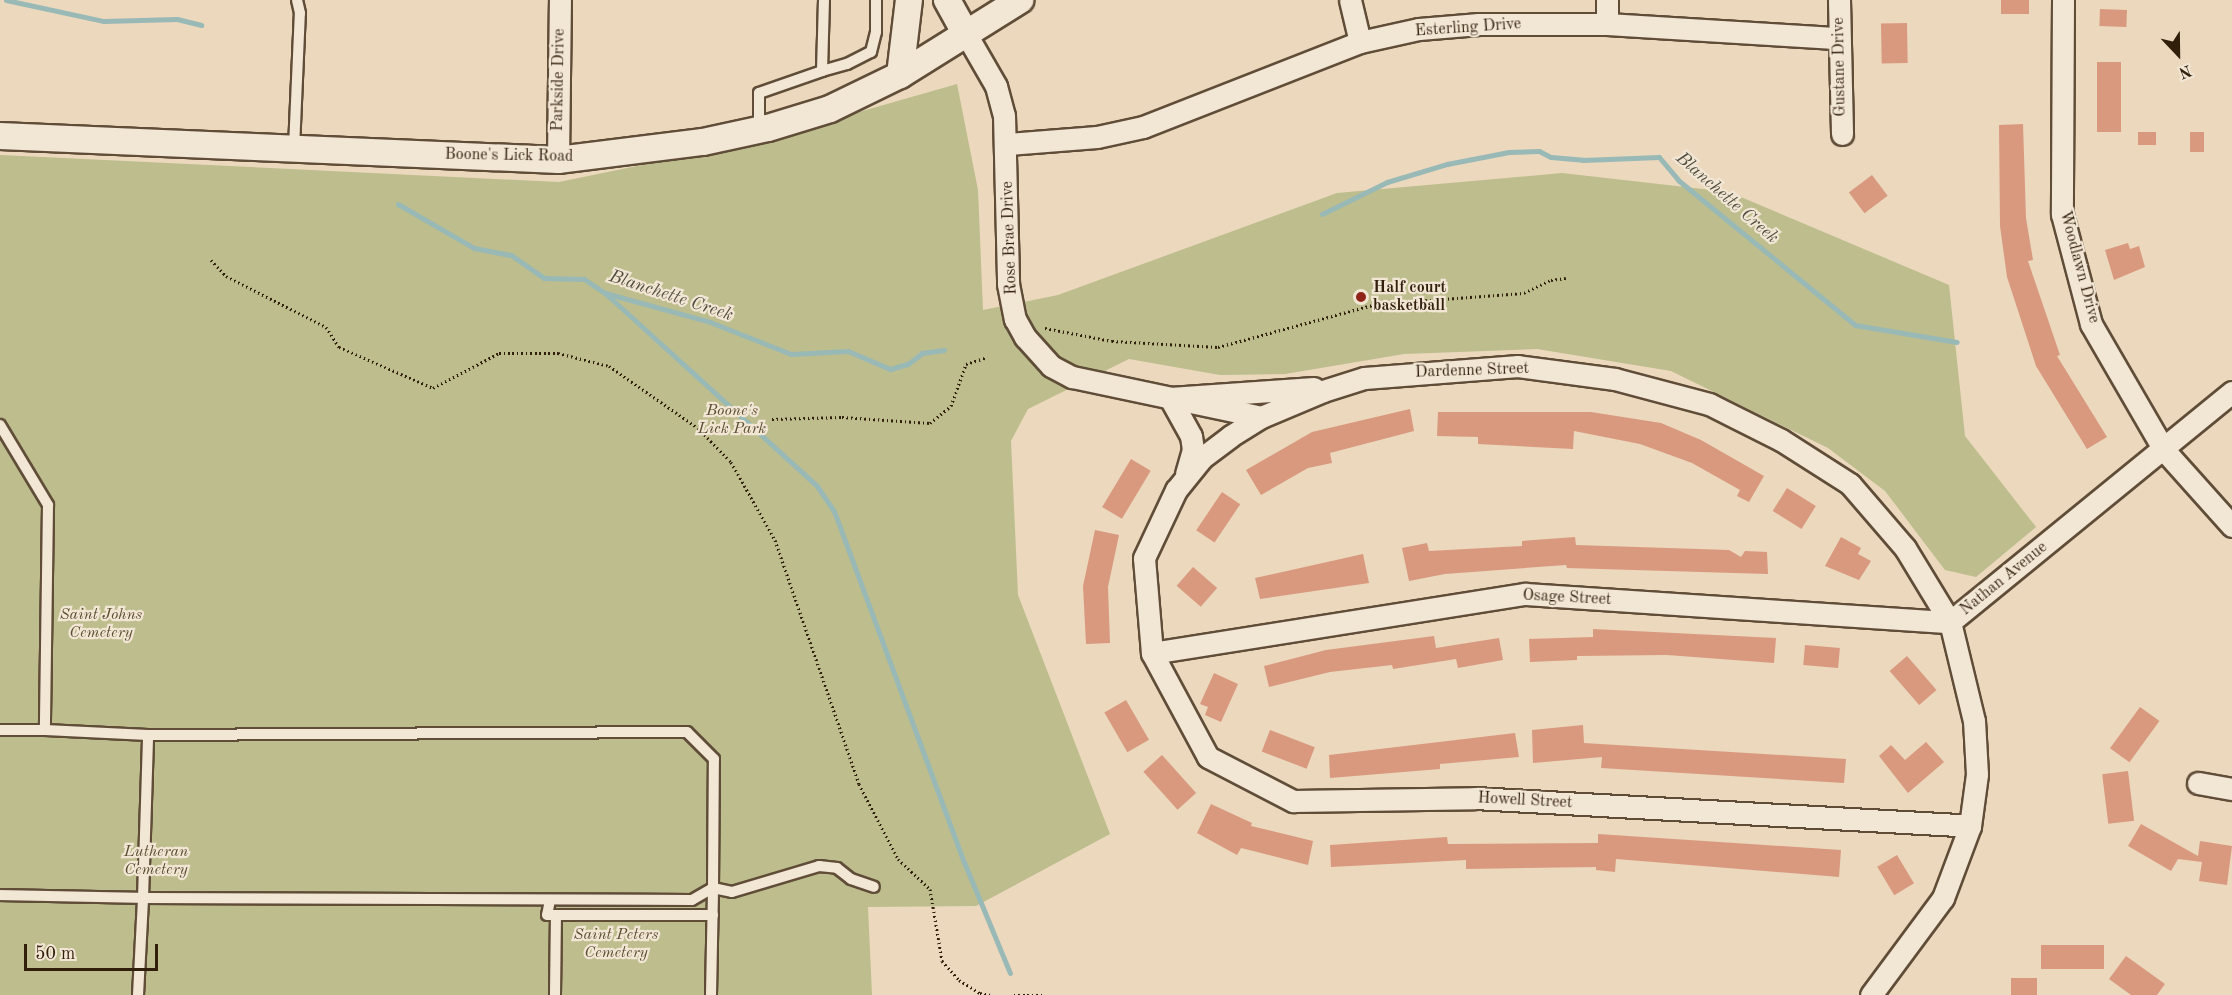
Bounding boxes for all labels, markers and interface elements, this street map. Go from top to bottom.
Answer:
street label: Esterling Drive [1414,15,1522,41]
street label: Gustane Drive [1830,17,1850,117]
north arrow [2148,24,2208,84]
street label: Parkside Drive [549,28,569,132]
text: N [2176,61,2193,80]
street label: Boone's Lick Road [445,145,573,167]
water label: Blanchette Creek [1671,147,1783,249]
street label: Rose Brae Drive [998,181,1022,295]
street label: Woodlawn Drive [2055,209,2103,325]
water label: Blanchette Creek [606,266,736,326]
place label: Half court basketball [1373,278,1446,316]
marker: Half court basketball [1354,290,1368,304]
street label: Dardenne Street [1415,359,1529,383]
park label: Boone's Lick Park [698,401,766,439]
street label: Nathan Avenue [1957,538,2051,620]
street label: Osage Street [1522,586,1612,610]
park label: Saint Johns Cemetery [60,605,142,643]
street label: Howell Street [1477,789,1573,813]
park label: Lutheran Cemetery [124,842,188,880]
park label: Saint Peters Cemetery [574,925,658,963]
scale bar [27,932,160,970]
text: 50 m [35,945,75,963]

